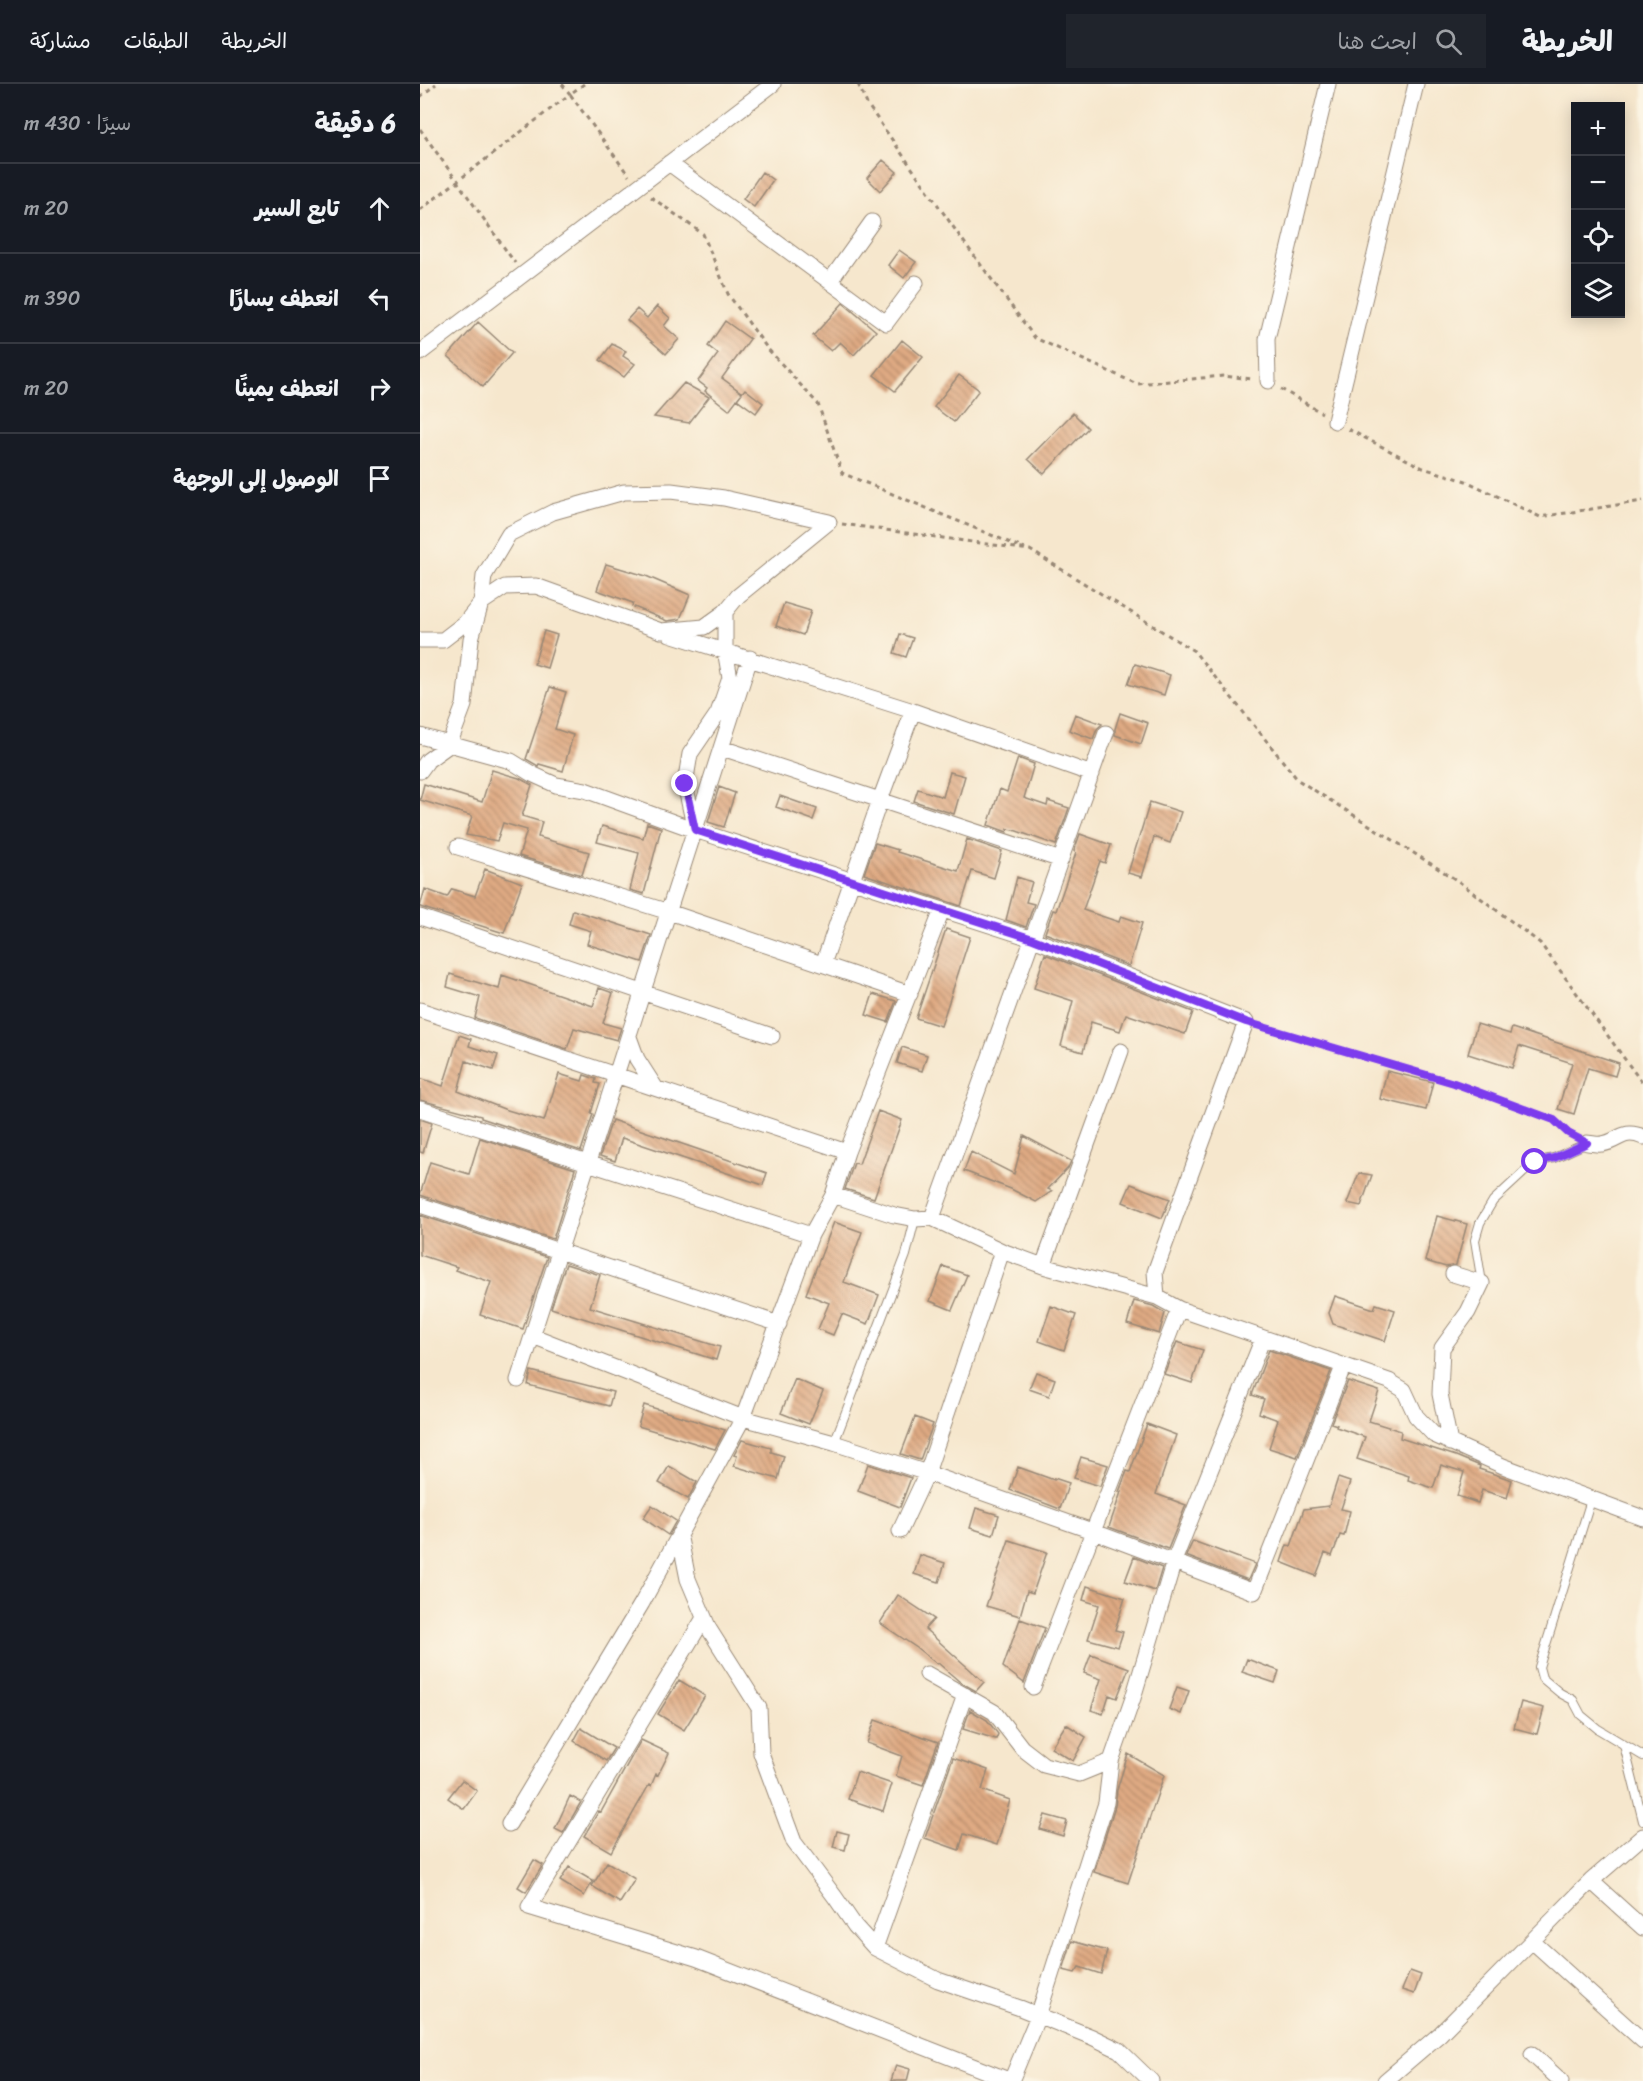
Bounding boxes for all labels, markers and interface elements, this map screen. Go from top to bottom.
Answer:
search box [1066,14,1486,68]
text: الخريطة [1522,17,1613,66]
text: مشاركة [30,22,91,60]
text: الطبقات [124,22,189,60]
text: الخريطة [222,22,287,60]
text: ابحث هنا [1338,22,1417,61]
icon: search [1432,25,1465,58]
text: 6 دقيقة [314,100,396,146]
map controls [1571,102,1625,318]
button: + [1571,102,1625,156]
text: سيرًا · 430 m [24,106,131,141]
button: − [1571,156,1625,210]
text: تابع السير [255,189,339,228]
text: 20 m [24,191,69,226]
icon: ahead [363,192,396,225]
button: locate [1571,210,1625,264]
button: layers [1571,264,1625,318]
text: انعطف يسارًا [229,279,339,318]
text: 390 m [24,281,80,316]
icon: left [363,282,396,315]
text: انعطف يمينًا [235,369,339,408]
text: 20 m [24,371,69,406]
icon: right [363,372,396,405]
text: الوصول إلى الوجهة [173,459,339,498]
icon: arrive [363,462,396,495]
route end [671,770,697,796]
route start [1521,1148,1547,1174]

